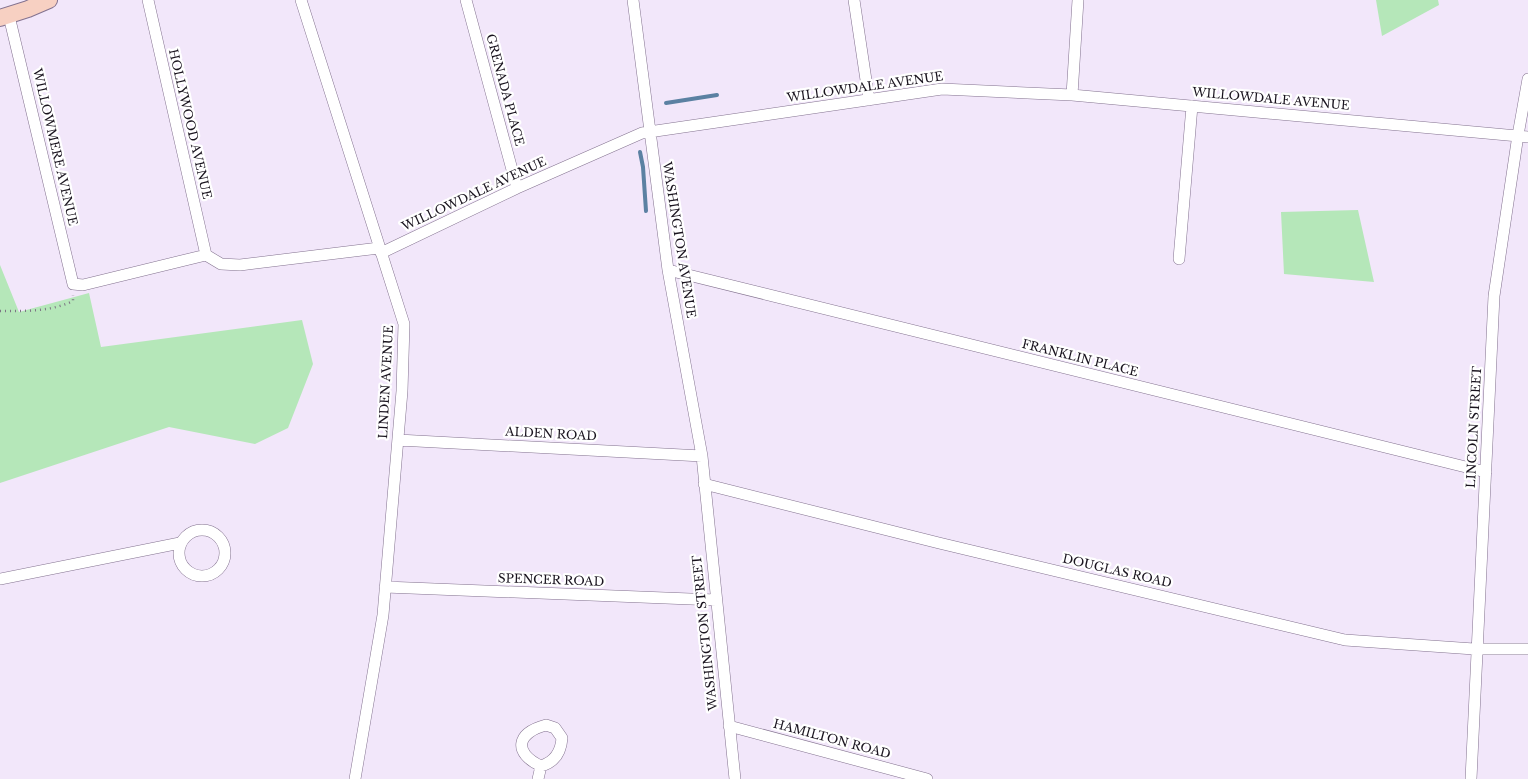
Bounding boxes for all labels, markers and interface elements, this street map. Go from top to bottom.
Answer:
street label: GRENADA PLACE [483,32,528,148]
street label: HOLLYWOOD AVENUE [166,47,215,201]
street label: WILLOWMERE AVENUE [30,66,81,227]
street label: WILLOWDALE AVENUE [785,68,944,105]
street label: WILLOWDALE AVENUE [1191,84,1351,113]
street label: WILLOWDALE AVENUE [398,153,549,234]
street label: WASHINGTON AVENUE [660,160,699,319]
street label: LINDEN AVENUE [375,324,396,439]
street label: FRANKLIN PLACE [1020,336,1140,379]
street label: LINCOLN STREET [1463,365,1484,488]
street label: ALDEN ROAD [504,424,597,443]
street label: DOUGLAS ROAD [1061,551,1173,590]
street label: WASHINGTON STREET [689,554,720,712]
street label: SPENCER ROAD [498,570,604,589]
street label: HAMILTON ROAD [772,716,892,761]

